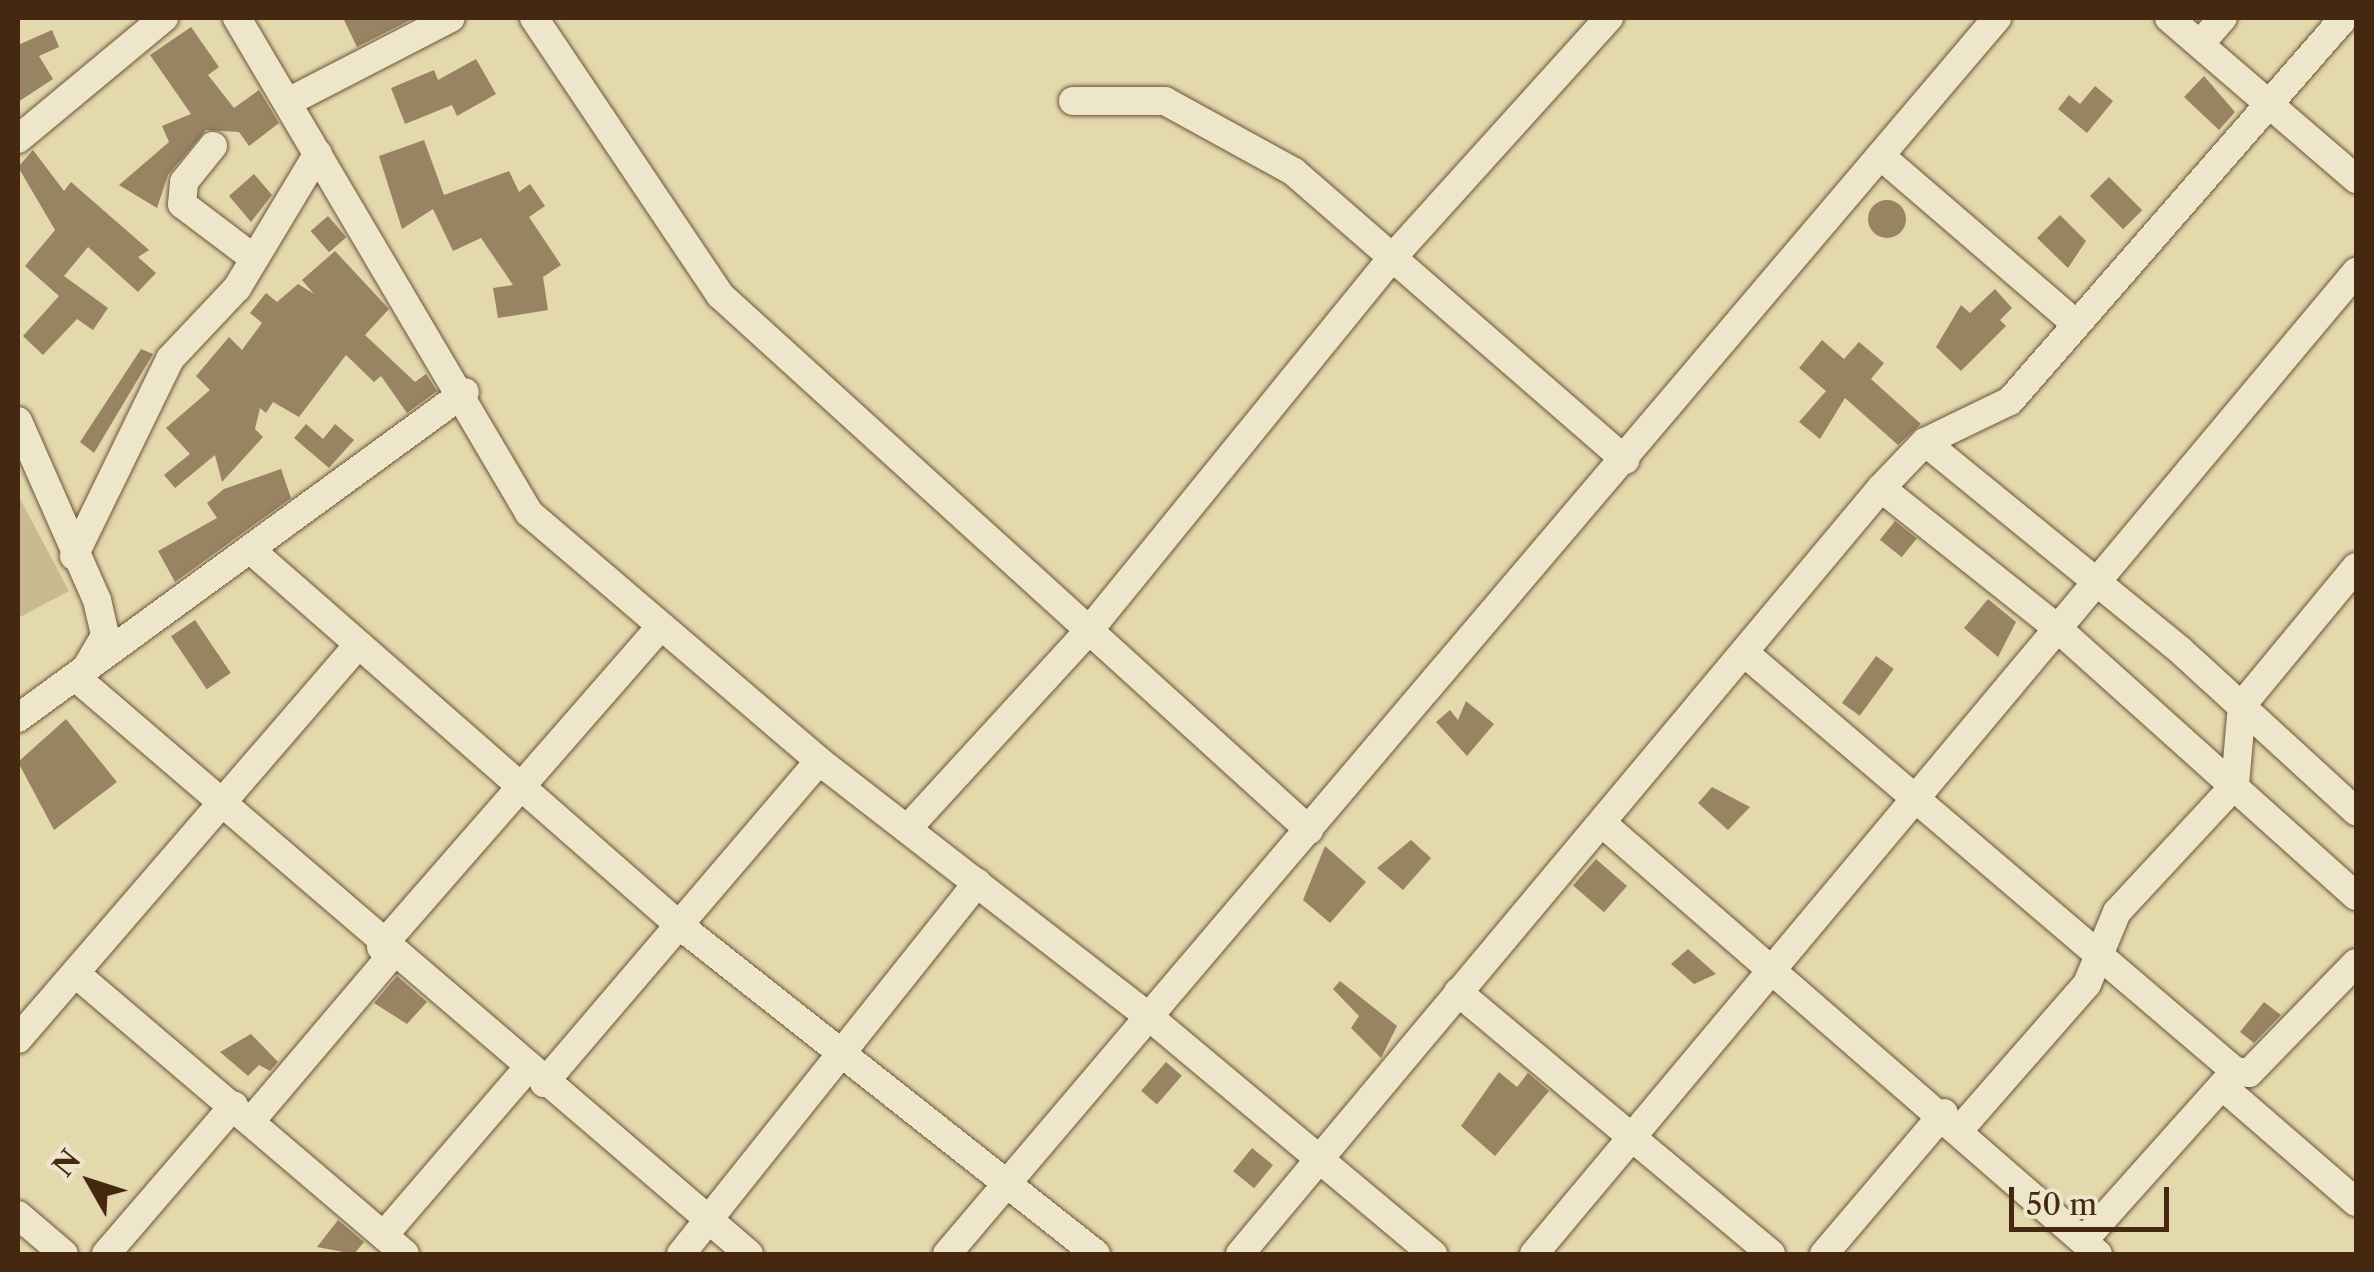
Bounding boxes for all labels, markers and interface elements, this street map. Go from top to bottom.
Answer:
north arrow [40,1132,140,1232]
text: N [46,1143,88,1183]
scale bar [2014,1167,2174,1229]
text: 50 m [2026,1186,2097,1223]

